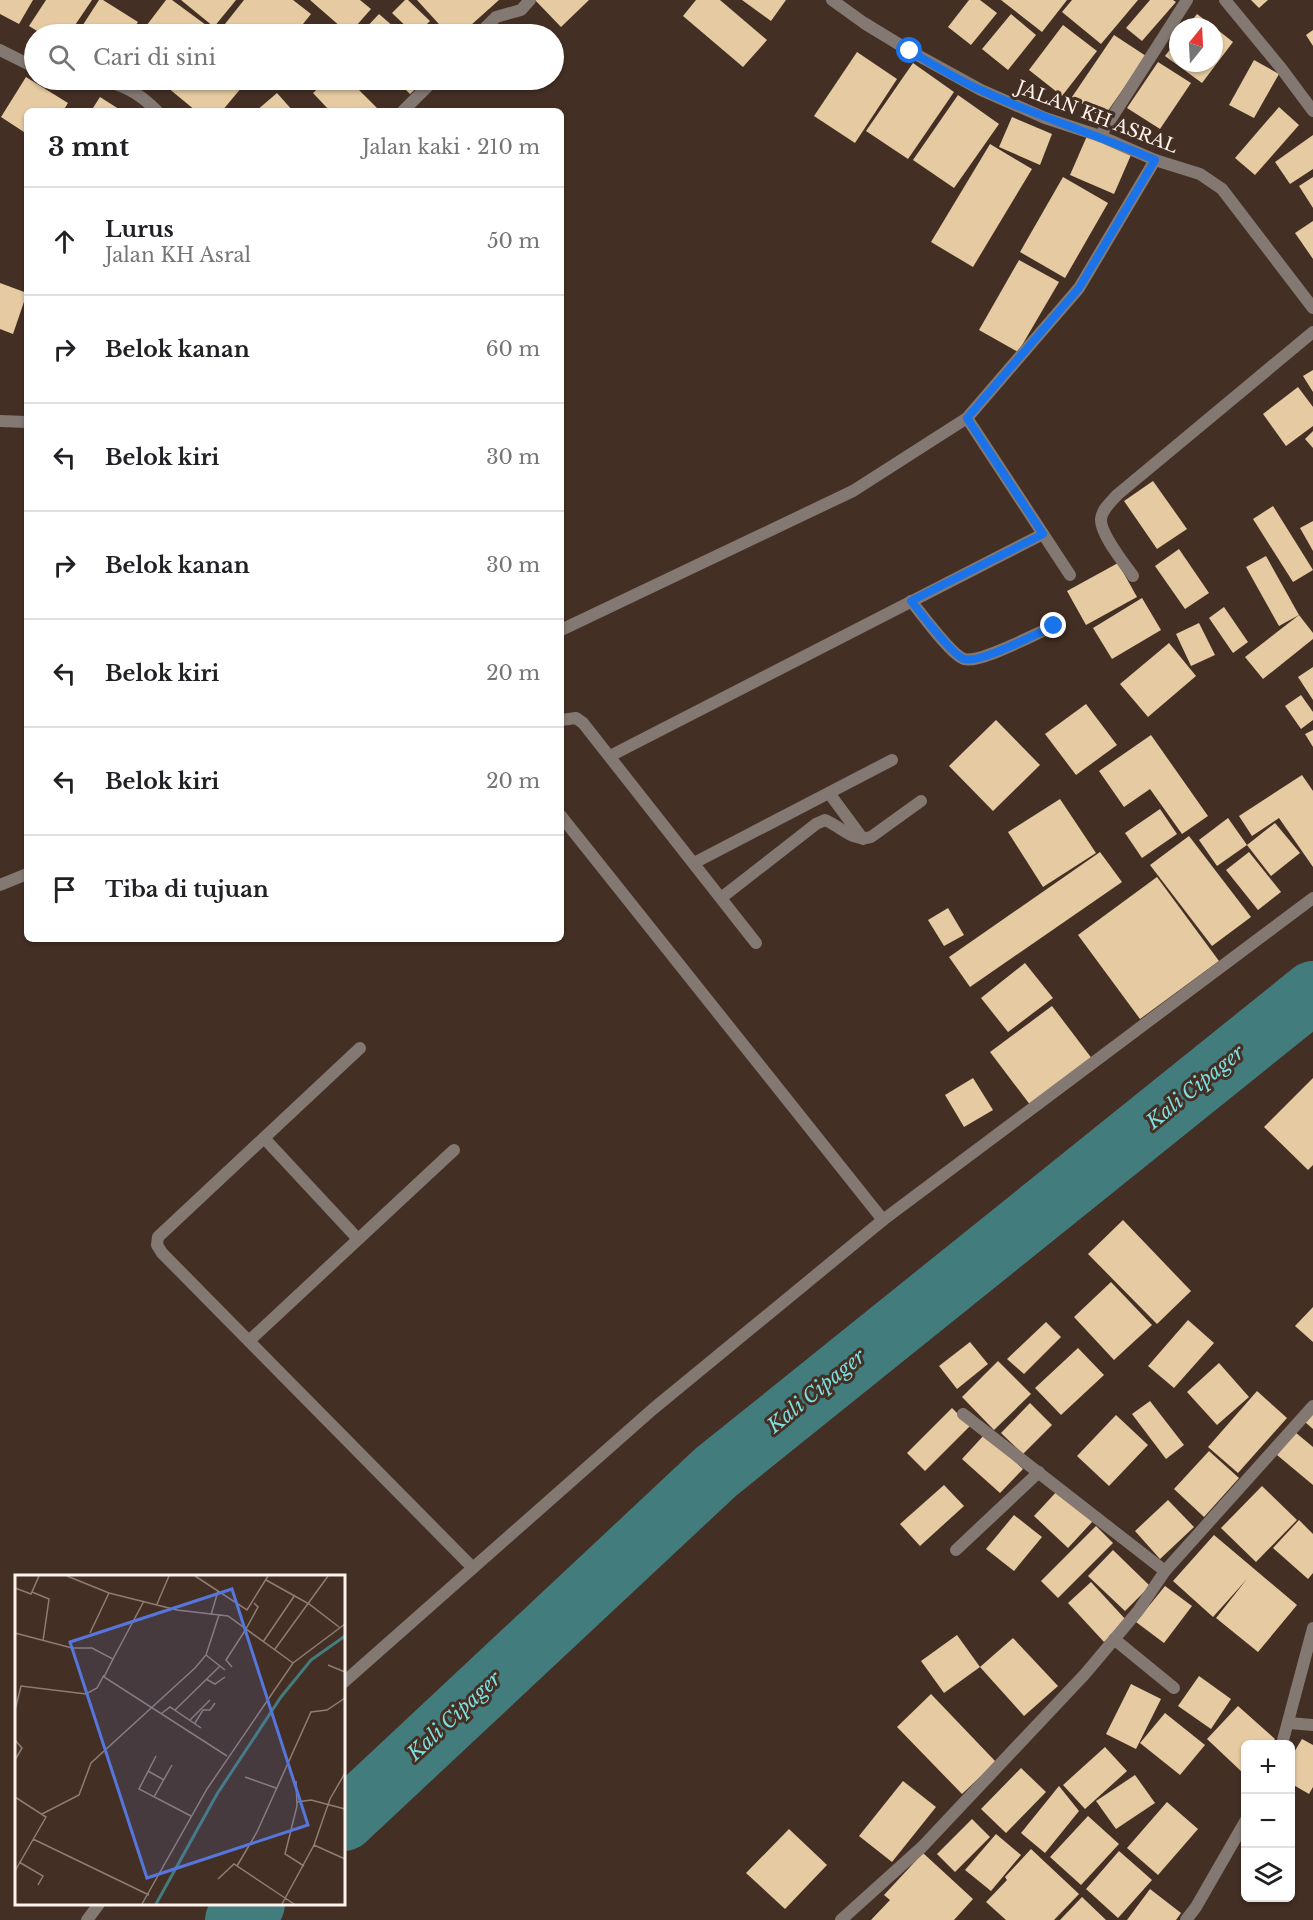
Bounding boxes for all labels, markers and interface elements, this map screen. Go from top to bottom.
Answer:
north arrow [1169,18,1223,72]
search box [24,24,564,90]
route start [896,37,922,63]
icon: search [45,41,78,74]
text: Cari di sini [93,44,216,71]
street label: JALAN KH ASRAL [1011,75,1181,158]
text: 3 mnt [48,131,129,163]
text: Jalan kaki · 210 m [362,135,540,159]
text: Lurus [105,216,174,243]
icon: ahead [48,225,81,258]
text: 50 m [487,229,540,253]
text: Jalan KH Asral [105,243,251,267]
icon: right [48,333,81,366]
text: Belok kanan [105,336,250,363]
text: 60 m [486,337,540,361]
icon: left [48,441,81,474]
text: Belok kiri [105,444,219,471]
text: 30 m [486,445,540,469]
icon: right [48,549,81,582]
text: Belok kanan [105,552,250,579]
text: 30 m [486,553,540,577]
route end [1040,612,1066,638]
icon: left [48,657,81,690]
text: Belok kiri [105,660,219,687]
text: 20 m [486,661,540,685]
icon: left [48,765,81,798]
text: Belok kiri [105,768,219,795]
text: 20 m [486,769,540,793]
icon: arrive [48,873,81,906]
text: Tiba di tujuan [105,876,269,903]
water label: Kali Cipager [1140,1040,1249,1134]
water label: Kali Cipager [761,1344,870,1438]
inset map [15,1575,345,1905]
water label: Kali Cipager [402,1666,506,1766]
map controls [1241,1740,1295,1902]
button: + [1241,1740,1295,1794]
button: − [1241,1794,1295,1848]
button: layers [1241,1848,1295,1902]

